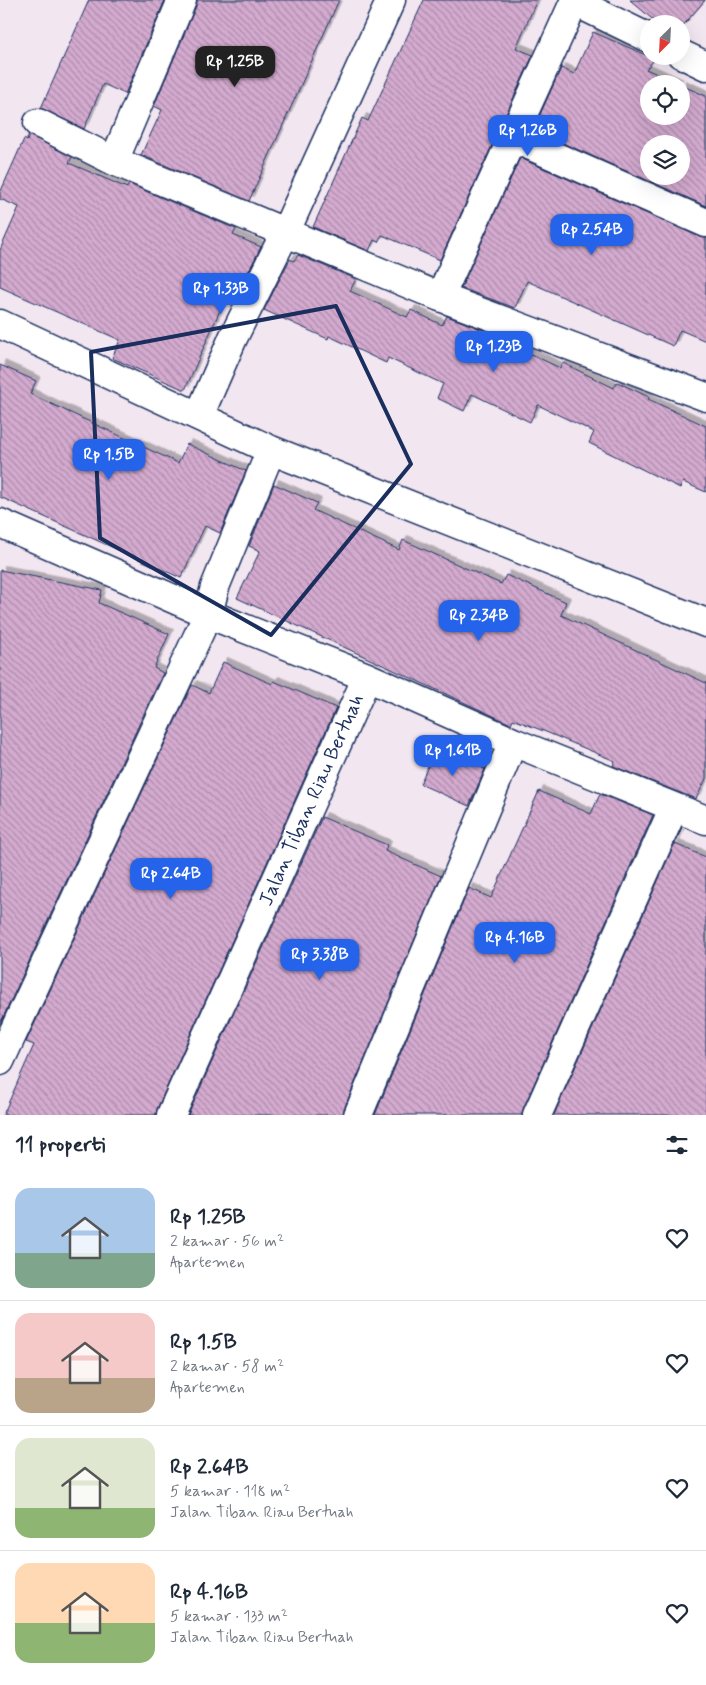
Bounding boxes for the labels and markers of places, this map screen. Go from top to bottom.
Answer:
pin: Rp 1.25B [183,46,287,88]
pin: Rp 1.26B [476,114,580,157]
pin: Rp 2.54B [540,214,644,256]
pin: Rp 1.33B [169,272,273,315]
pin: Rp 1.23B [442,330,546,373]
pin: Rp 1.5B [63,438,155,481]
pin: Rp 2.34B [427,600,531,642]
pin: Rp 1.61B [401,734,505,777]
pin: Rp 2.64B [119,858,223,900]
pin: Rp 4.16B [463,922,567,964]
pin: Rp 3.38B [268,938,372,981]

